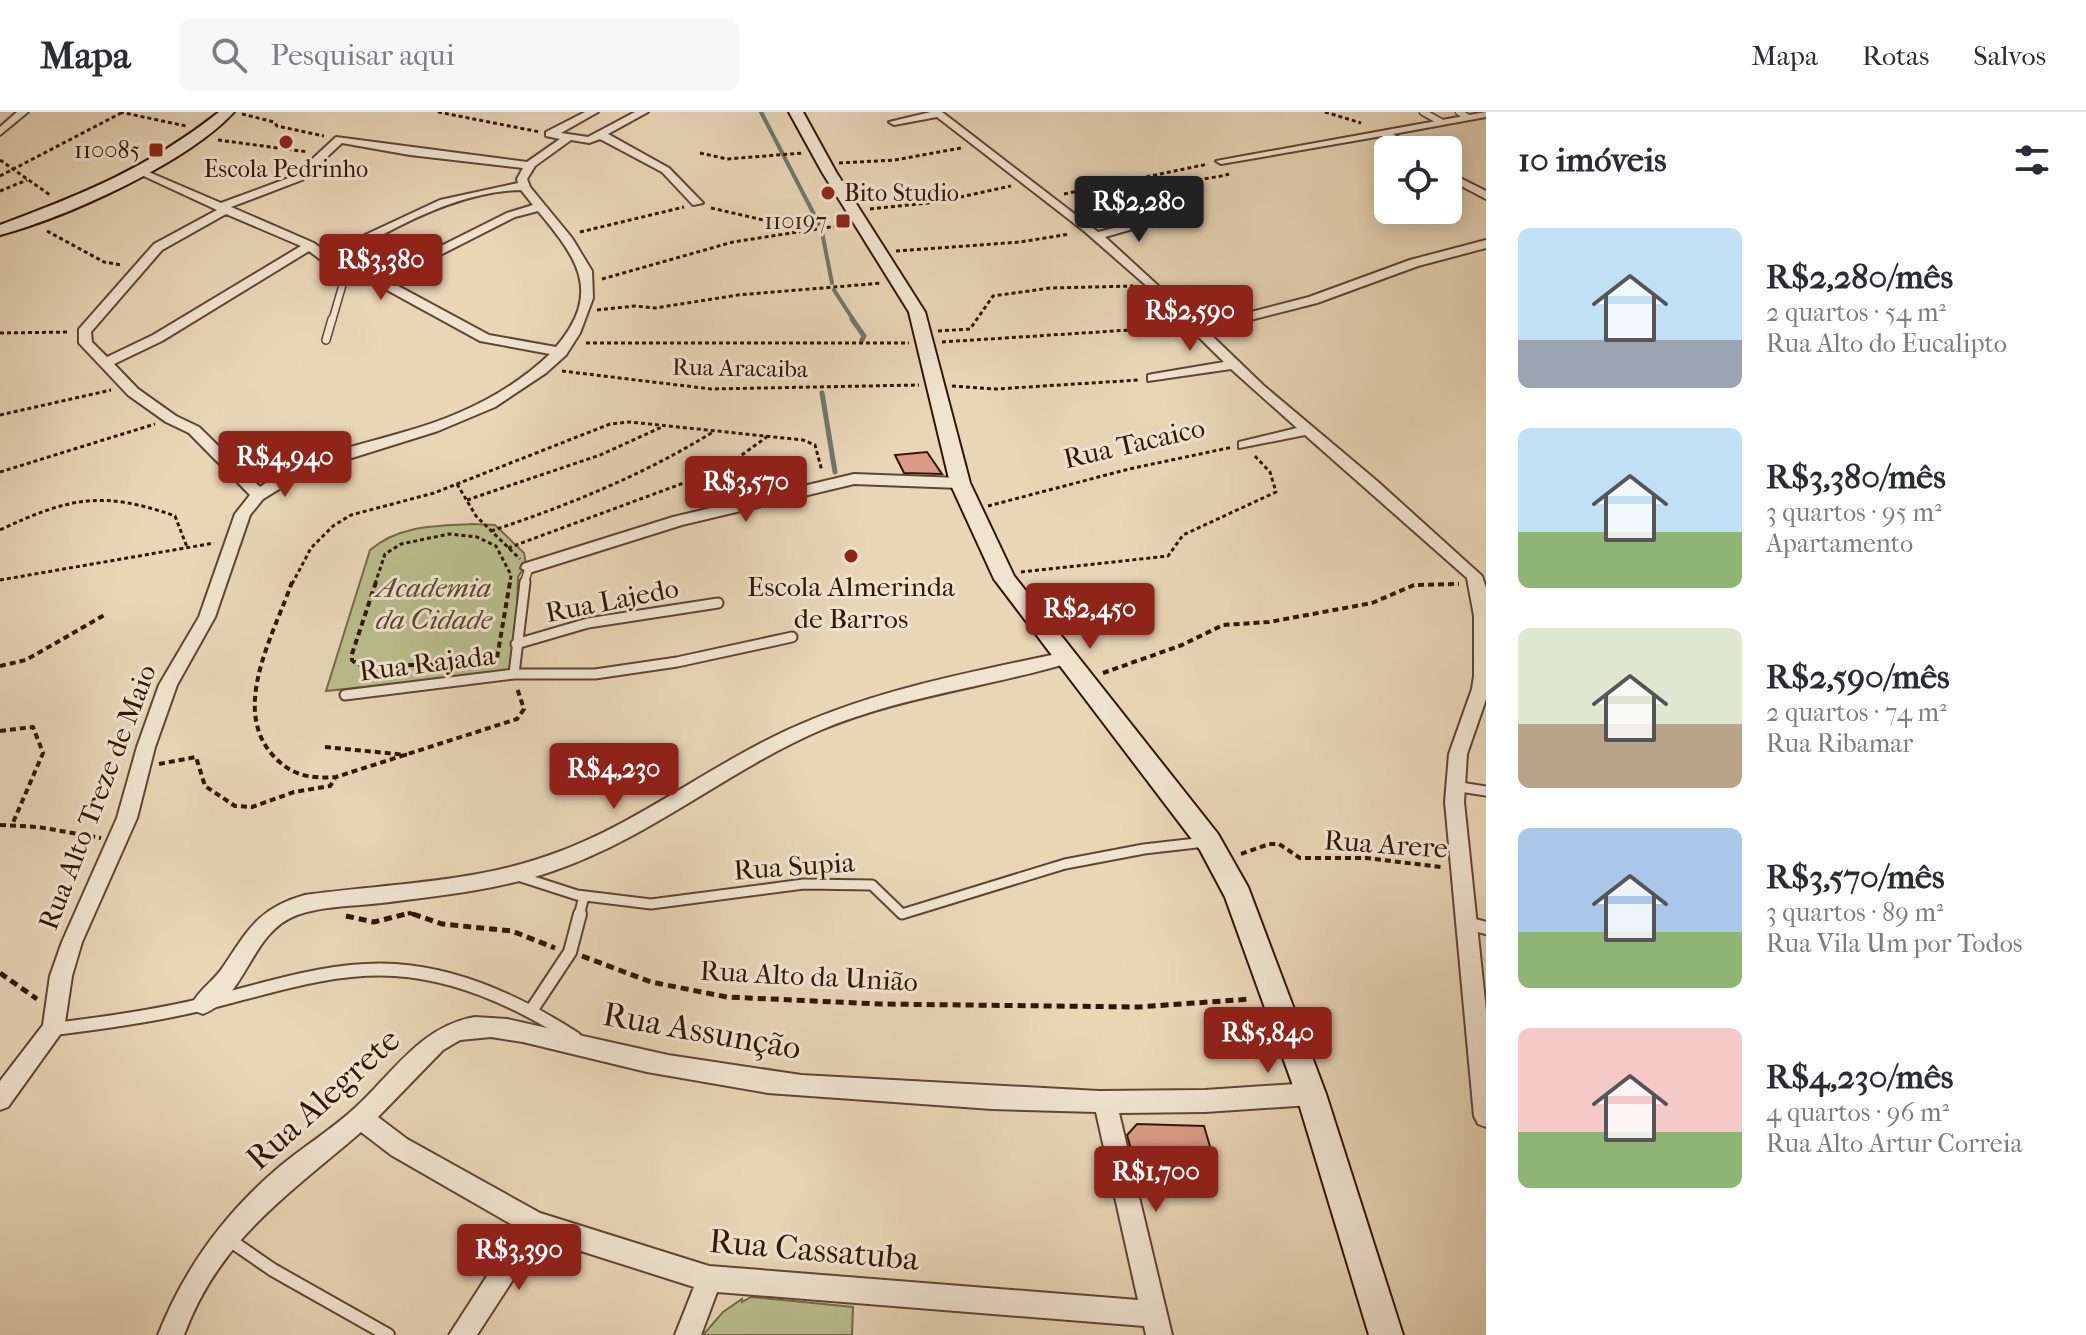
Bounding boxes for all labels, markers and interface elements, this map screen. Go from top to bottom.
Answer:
search box [179,19,739,91]
text: Mapa [40,33,131,78]
icon: search [207,33,251,77]
text: Pesquisar aqui [271,38,455,73]
text: Mapa [1751,39,1818,72]
text: Rotas [1862,39,1929,72]
text: Salvos [1973,39,2046,72]
marker: Escola Pedrinho [277,133,295,151]
place label: 110085 [74,136,140,164]
map controls [1374,136,1462,224]
button: locate [1374,136,1462,224]
icon: filters [2010,138,2054,182]
text: 10 imóveis [1518,140,1667,180]
marker: 110085 [147,141,165,159]
place label: Escola Pedrinho [204,155,368,183]
pin: R$2,280 [1065,176,1213,244]
place label: Bito Studio [844,179,959,207]
marker: Bito Studio [819,184,837,202]
text: R$2,280 [1093,186,1185,217]
place label: 110197 [764,207,827,235]
marker: 110197 [834,212,852,230]
pin: R$3,380 [307,234,455,302]
text: R$3,380 [337,244,425,275]
text: R$2,280/mês [1766,257,1953,297]
icon: home [1582,260,1678,356]
pin: R$2,590 [1116,285,1264,353]
text: R$2,590 [1145,295,1235,326]
text: 2 quartos · 54 m² [1766,297,1946,328]
text: Rua Alto do Eucalipto [1766,328,2007,359]
street label: Rua Aracaiba [672,353,809,383]
street label: Rua Tacaico [1060,411,1208,475]
pin: R$4,940 [211,431,359,499]
text: R$4,940 [236,441,334,472]
pin: R$3,570 [672,456,820,524]
text: R$3,380/mês [1766,457,1946,497]
icon: home [1582,460,1678,556]
text: R$3,570 [703,466,789,497]
text: 3 quartos · 95 m² [1766,497,1942,528]
text: Apartamento [1766,528,1913,559]
marker: Escola Almerinda de Barros [842,547,860,565]
place label: Escola Almerinda de Barros [747,570,956,635]
park label: Academia da Cidade [374,571,493,636]
street label: Rua Lajedo [543,571,681,629]
pin: R$2,450 [1016,583,1164,651]
text: R$2,450 [1044,593,1136,624]
street label: Rua Rajada [357,638,498,688]
text: R$2,590/mês [1766,657,1950,697]
street label: Rua Alto Treze de Maio [31,660,163,934]
icon: home [1582,660,1678,756]
text: 2 quartos · 74 m² [1766,697,1947,728]
text: Rua Ribamar [1766,728,1913,759]
pin: R$4,230 [540,743,688,811]
text: R$4,230 [568,753,660,784]
street label: Rua Arere [1323,823,1449,865]
street label: Rua Supia [732,845,857,887]
text: R$3,570/mês [1766,857,1944,897]
icon: home [1582,860,1678,956]
text: 3 quartos · 89 m² [1766,897,1943,928]
text: Rua Vila Um por Todos [1766,928,2022,959]
street label: Rua Alto da União [699,954,919,998]
street label: Rua Assunção [600,994,804,1068]
pin: R$5,840 [1194,1007,1342,1075]
text: R$5,840 [1222,1017,1314,1048]
street label: Rua Alegrete [238,1020,408,1178]
text: R$4,230/mês [1766,1057,1953,1097]
icon: home [1582,1060,1678,1156]
text: 4 quartos · 96 m² [1766,1097,1949,1128]
text: Rua Alto Artur Correia [1766,1128,2022,1159]
pin: R$1,700 [1082,1146,1230,1214]
text: R$1,700 [1112,1156,1200,1187]
street label: Rua Cassatuba [707,1221,921,1279]
pin: R$3,390 [445,1224,593,1292]
text: R$3,390 [475,1234,563,1265]

